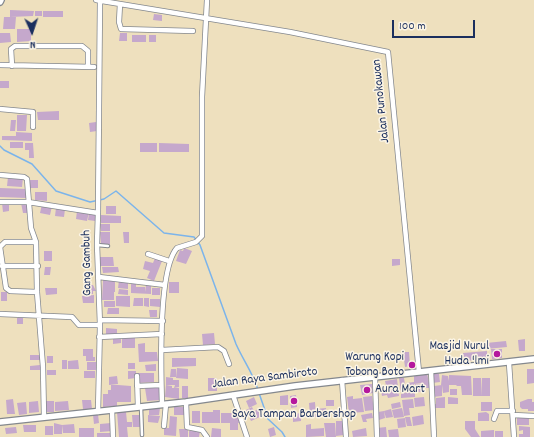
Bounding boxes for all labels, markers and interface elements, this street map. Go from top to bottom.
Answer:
north arrow [12,12,52,52]
scale bar [394,12,477,38]
text: 100 m [399,18,426,35]
text: N [29,36,36,52]
street label: Jalan Punokawan [370,58,394,144]
street label: Gang Gambuh [80,230,96,296]
place label: Masjid Nurul Huda 'lmi [429,339,489,370]
marker: Masjid Nurul Huda 'lmi [492,349,502,359]
place label: Warung Kopi Tobong Boto [345,350,404,381]
marker: Warung Kopi Tobong Boto [407,360,417,370]
street label: Jalan Raya Sambiroto [212,365,318,393]
place label: Aura Mart [375,382,425,398]
marker: Aura Mart [362,385,372,395]
marker: Saya Tampan Barbershop [289,396,299,406]
place label: Saya Tampan Barbershop [232,407,356,423]

